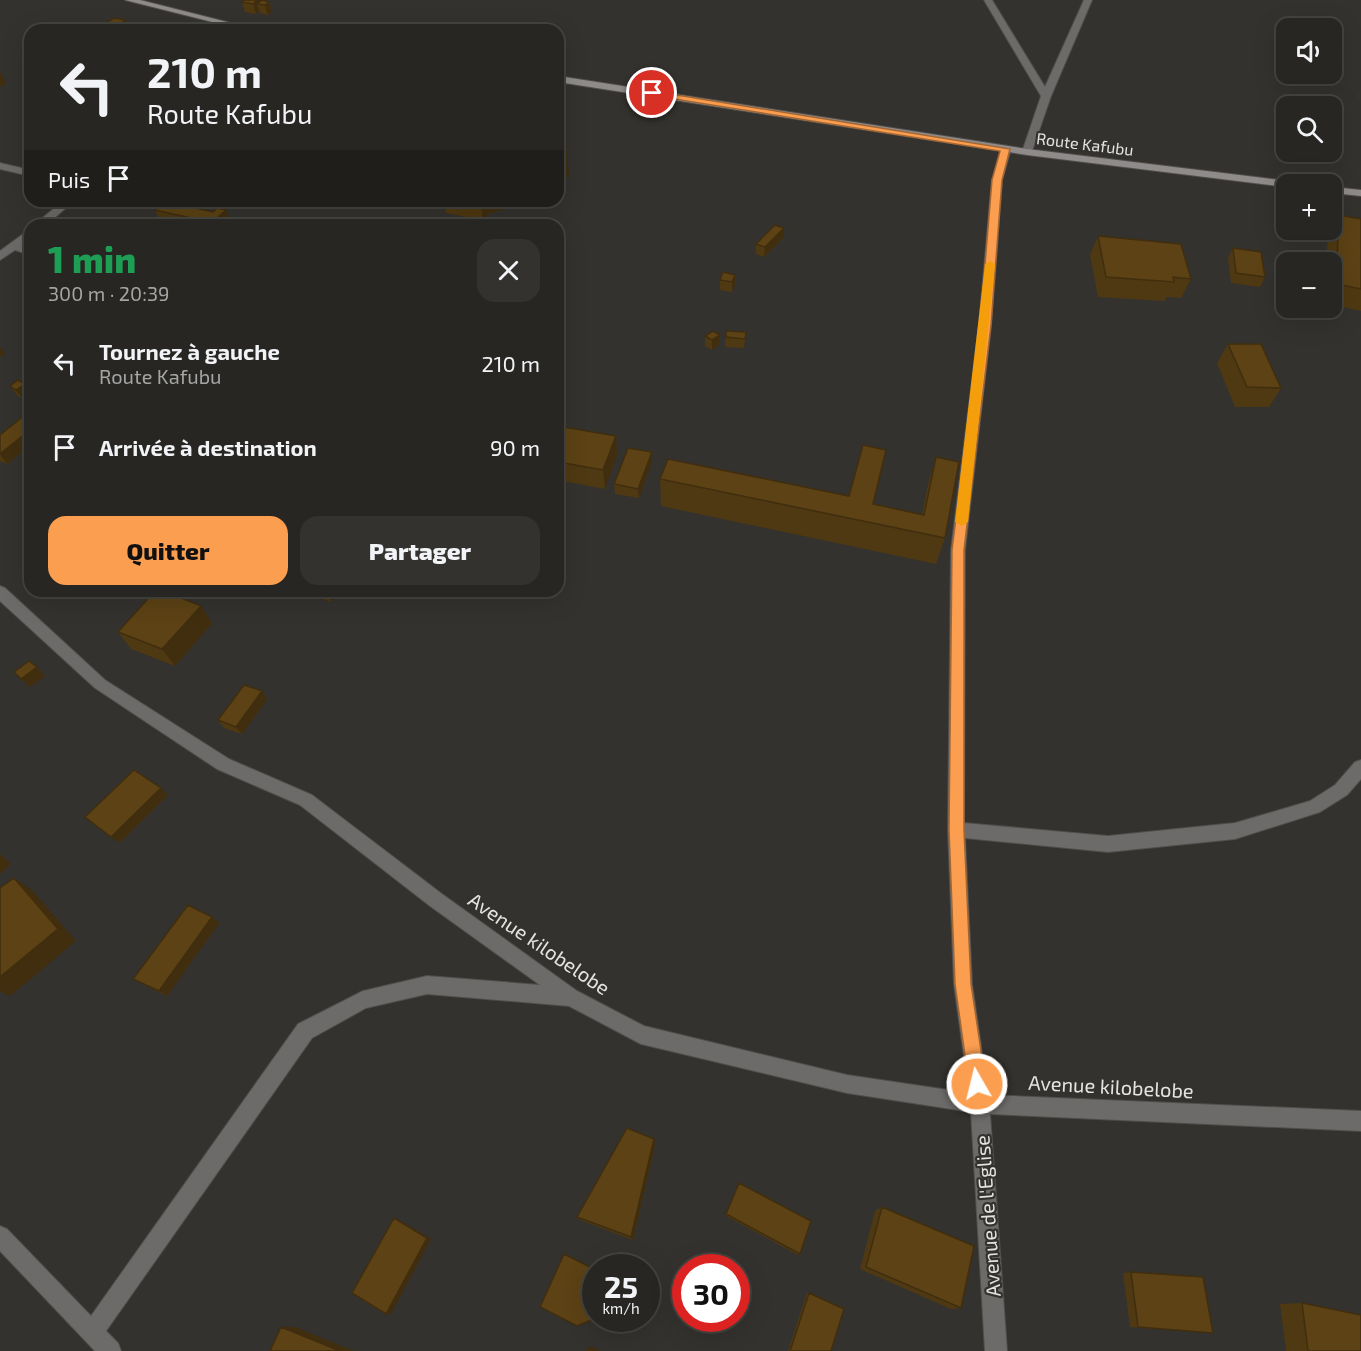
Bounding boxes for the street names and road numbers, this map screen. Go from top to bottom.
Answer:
street label: Route Kafubu [1035,128,1135,159]
street label: Avenue kilobelobe [464,887,615,999]
street label: Avenue kilobelobe [1028,1070,1194,1102]
street label: Avenue de l'Eglise [969,1134,1005,1298]

